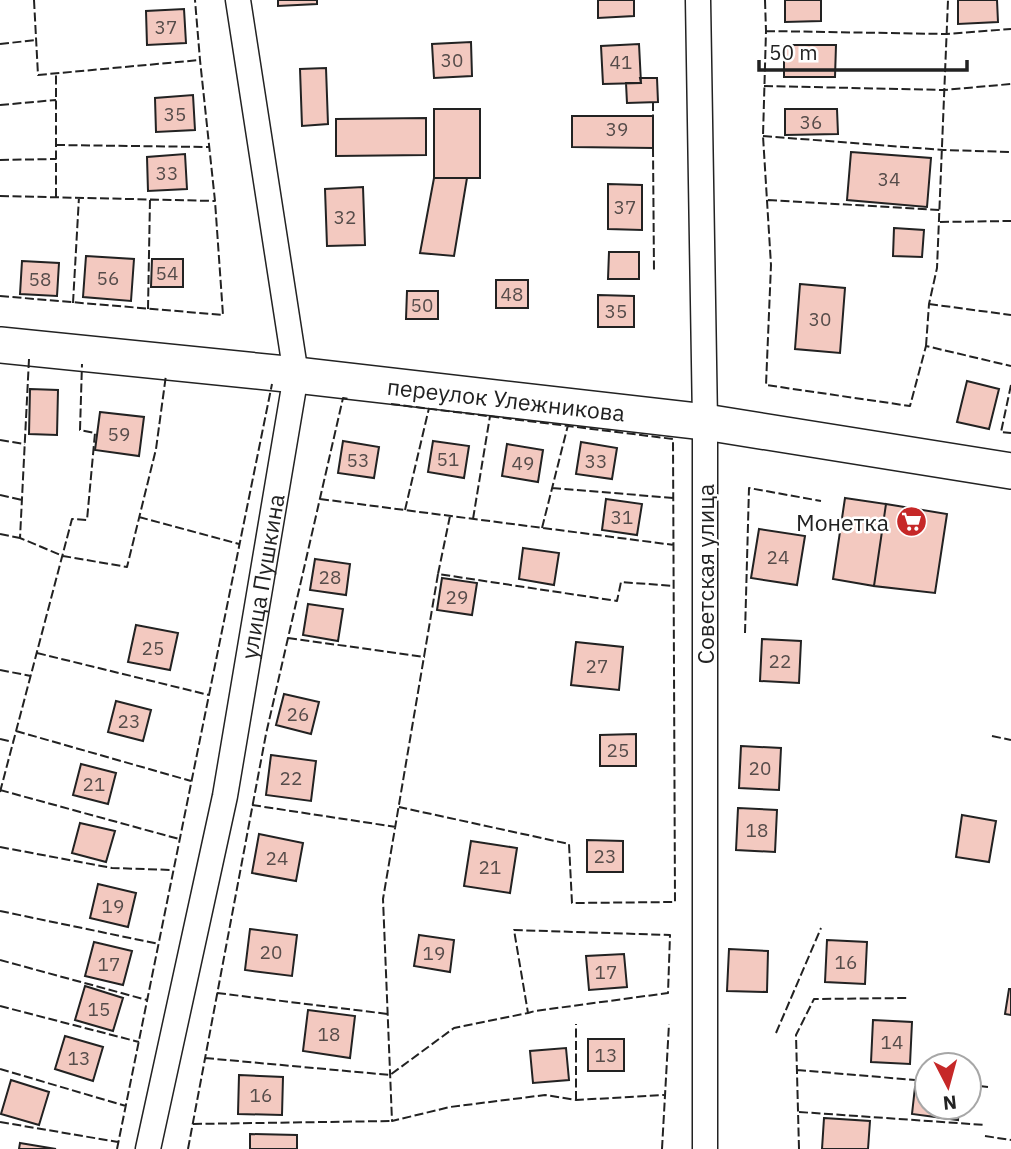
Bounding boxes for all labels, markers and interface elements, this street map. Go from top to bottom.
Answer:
house number: 37 [155,15,177,39]
scale bar [759,28,967,72]
text: 50 m [769,38,818,66]
house number: 30 [441,48,463,72]
house number: 41 [610,50,632,74]
house number: 35 [164,102,186,126]
house number: 36 [800,110,822,134]
house number: 39 [606,117,628,141]
house number: 33 [156,161,178,185]
house number: 34 [878,167,900,191]
house number: 37 [614,195,636,219]
house number: 32 [334,205,356,229]
house number: 54 [156,261,178,285]
house number: 56 [97,266,119,290]
house number: 58 [29,267,51,291]
house number: 48 [501,282,523,306]
house number: 50 [411,293,433,317]
house number: 35 [605,299,627,323]
house number: 30 [809,307,831,331]
street label: переулок Улежникова [385,371,627,428]
house number: 59 [108,422,130,446]
house number: 51 [437,447,459,471]
house number: 53 [347,448,369,472]
house number: 33 [585,449,607,473]
house number: 49 [512,451,534,475]
street label: Советская улица [690,484,720,664]
street label: улица Пушкина [233,492,291,661]
house number: 31 [611,505,633,529]
supermarket icon: Монетка [895,505,929,539]
place label: Монетка [796,507,889,537]
house number: 24 [767,545,789,569]
house number: 28 [319,565,341,589]
house number: 29 [446,585,468,609]
house number: 25 [142,636,164,660]
house number: 22 [769,649,791,673]
house number: 27 [586,654,608,678]
house number: 26 [287,702,309,726]
house number: 23 [118,709,140,733]
house number: 25 [607,738,629,762]
house number: 20 [749,756,771,780]
house number: 22 [280,766,302,790]
house number: 21 [83,772,105,796]
house number: 18 [746,818,768,842]
house number: 23 [594,844,616,868]
house number: 24 [266,846,288,870]
house number: 21 [479,855,501,879]
house number: 19 [102,894,124,918]
house number: 20 [260,940,282,964]
house number: 19 [423,941,445,965]
house number: 16 [835,950,857,974]
house number: 17 [98,952,120,976]
house number: 17 [595,960,617,984]
house number: 15 [88,997,110,1021]
house number: 18 [318,1022,340,1046]
house number: 14 [881,1030,903,1054]
house number: 13 [595,1043,617,1067]
house number: 13 [68,1046,90,1070]
north arrow [913,1051,983,1121]
house number: 16 [250,1083,272,1107]
text: N [942,1090,958,1116]

